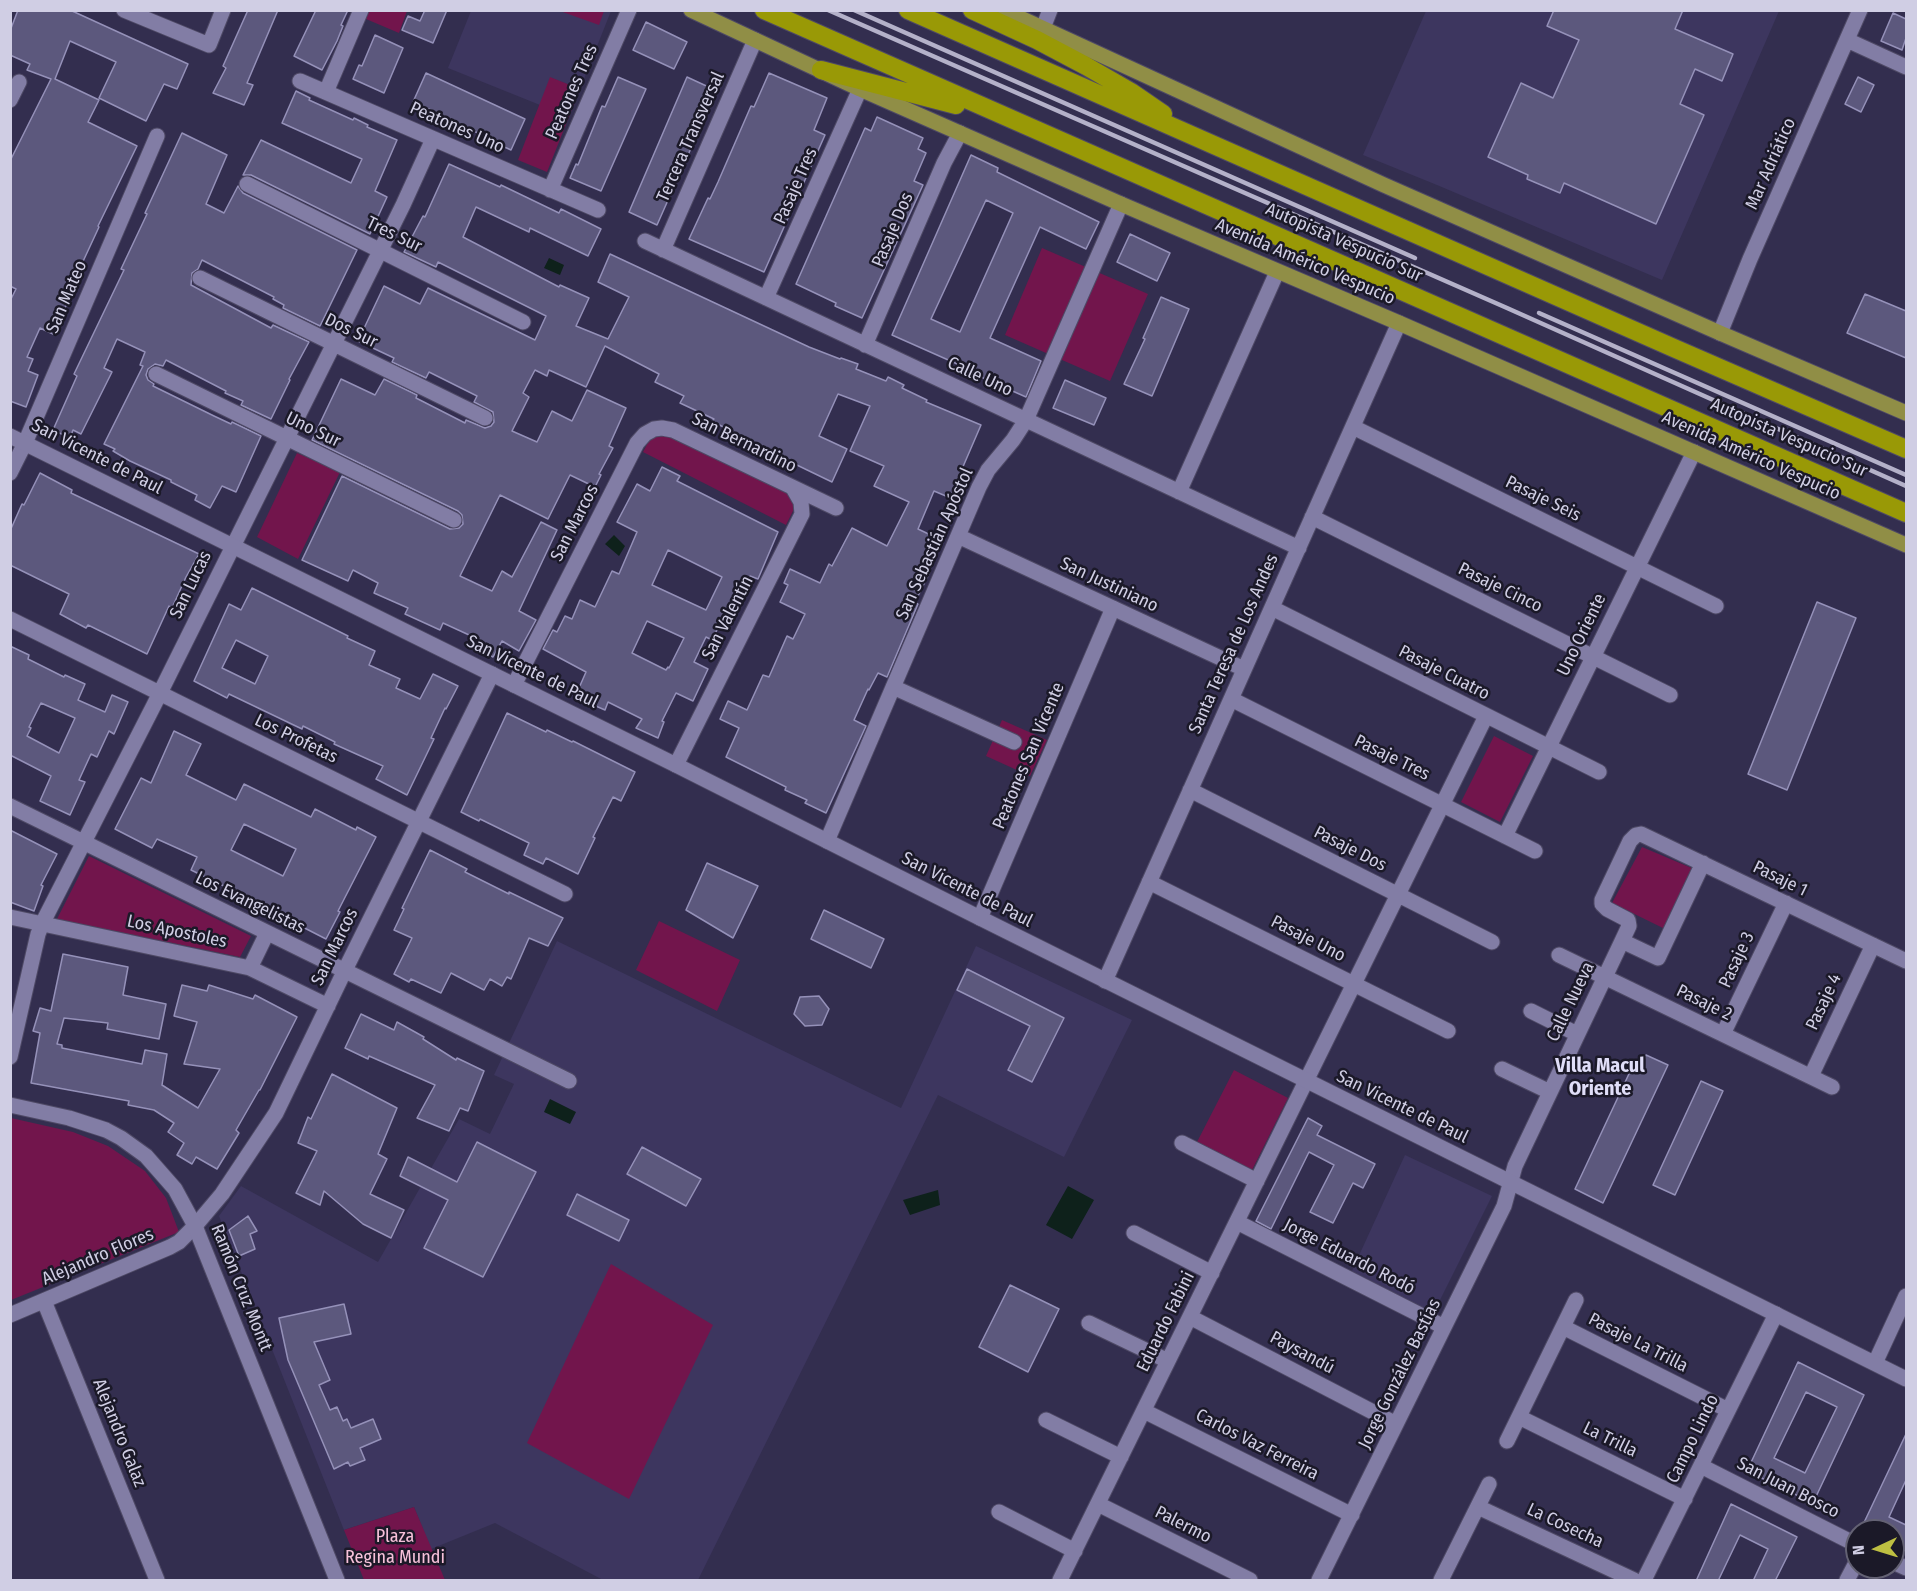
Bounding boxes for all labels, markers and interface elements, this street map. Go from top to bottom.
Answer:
street label: Peatones Tres [541,41,603,143]
street label: Tercera Transversal [653,69,729,205]
street label: Peatones Uno [406,98,508,158]
street label: Mar Adriático [1741,115,1801,213]
street label: Pasaje Tres [770,145,822,227]
street label: Pasaje Dos [868,190,918,270]
street label: Autopista Vespucio Sur [1262,199,1426,287]
street label: Tres Sur [363,212,425,258]
street label: Avenida Américo Vespucio [1212,214,1398,310]
street label: San Mateo [42,257,92,337]
street label: Dos Sur [321,309,381,353]
street label: Calle Uno [944,352,1016,402]
street label: Autopista Vespucio Sur [1707,394,1871,482]
street label: Uno Sur [282,407,344,453]
street label: Avenida Américo Vespucio [1658,407,1844,505]
street label: San Bernardino [688,408,800,478]
street label: San Vicente de Paul [28,415,166,499]
street label: San Sebastián Apóstol [892,465,978,623]
street label: Pasaje Seis [1502,472,1584,526]
street label: San Marcos [546,481,604,565]
street label: San Lucas [165,548,217,622]
street label: Santa Teresa de Los Andes [1185,551,1283,737]
street label: San Justiniano [1057,553,1161,617]
street label: Pasaje Cinco [1454,558,1546,618]
street label: San Valentín [698,572,758,664]
street label: Uno Oriente [1553,590,1611,680]
street label: San Vicente de Paul [463,631,601,713]
street label: Pasaje Cuatro [1395,641,1493,705]
street label: Peatones San Vicente [988,679,1070,833]
street label: Los Profetas [251,710,341,768]
street label: Pasaje Tres [1351,730,1433,786]
street label: Pasaje Dos [1310,822,1390,876]
street label: San Vicente de Paul [898,848,1036,932]
street label: Pasaje 1 [1749,857,1811,901]
street label: Los Evangelistas [192,867,308,939]
street label: San Marcos [307,905,363,989]
street label: Los Apostoles [125,911,229,953]
street label: Pasaje Uno [1267,911,1349,967]
street label: Pasaje 3 [1715,929,1759,991]
street label: Calle Nueva [1542,959,1600,1045]
street label: Pasaje 4 [1802,970,1846,1034]
street label: Pasaje 2 [1673,980,1735,1026]
district label: Villa Macul Oriente [1555,1054,1645,1101]
street label: San Vicente de Paul [1333,1066,1471,1148]
street label: Jorge Eduardo Rodó [1280,1214,1418,1300]
street label: Ramón Cruz Montt [206,1221,276,1355]
street label: Alejandro Flores [39,1224,157,1290]
street label: Eduardo Fabini [1132,1268,1200,1376]
street label: Jorge González Bastías [1354,1295,1446,1453]
street label: Pasaje La Trilla [1585,1309,1691,1377]
street label: Paysandú [1266,1327,1338,1379]
street label: Alejandro Galaz [88,1376,150,1490]
street label: Campo Lindo [1662,1391,1724,1487]
street label: Carlos Vaz Ferreira [1192,1405,1322,1485]
street label: La Trilla [1579,1418,1641,1462]
street label: San Juan Bosco [1733,1453,1843,1523]
street label: La Cosecha [1523,1499,1607,1553]
street label: Palermo [1151,1502,1215,1548]
north arrow [1845,1519,1905,1579]
park label: Plaza Regina Mundi [345,1526,445,1568]
text: N [1849,1545,1868,1556]

